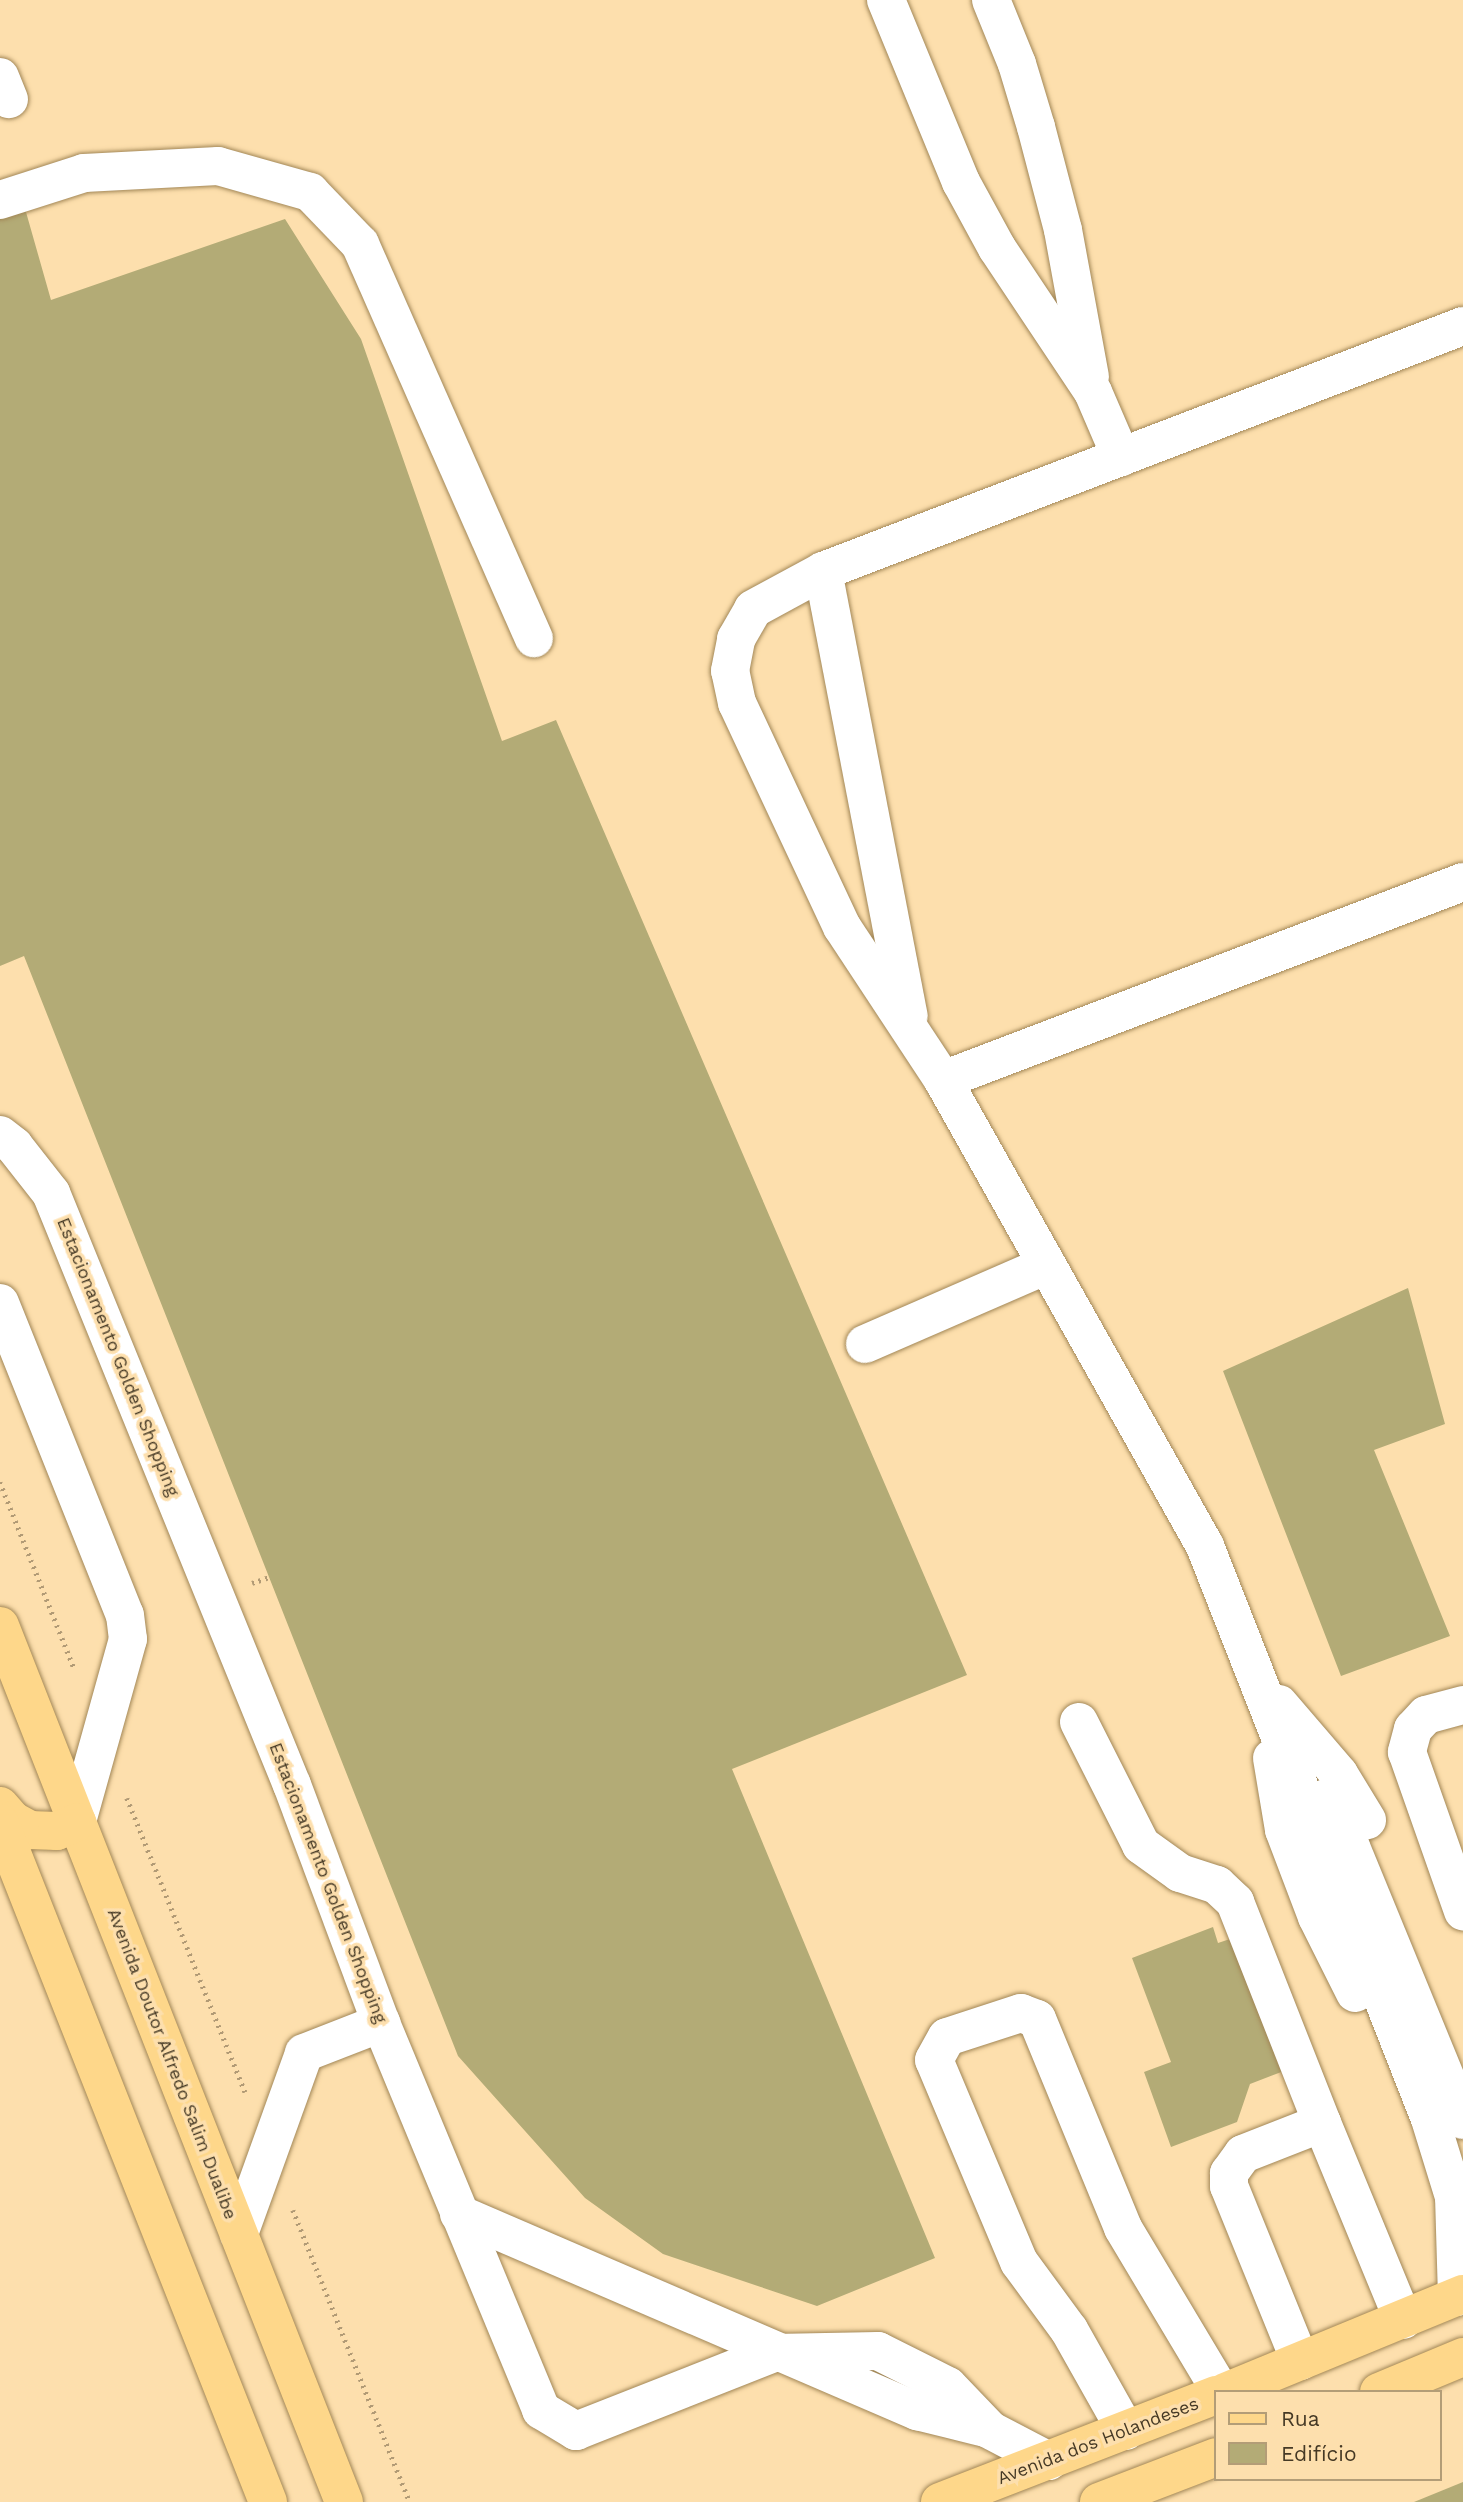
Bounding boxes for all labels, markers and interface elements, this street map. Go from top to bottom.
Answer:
street label: Estacionamento Golden Shopping [52,1215,184,1499]
street label: Estacionamento Golden Shopping [264,1740,392,2026]
street label: Avenida Doutor Alfredo Salim Dualibe [102,1905,242,2223]
legend [1214,2390,1442,2481]
street label: Avenida dos Holandeses [994,2393,1202,2489]
text: Rua [1281,2406,1320,2431]
text: Edifício [1281,2441,1357,2466]

